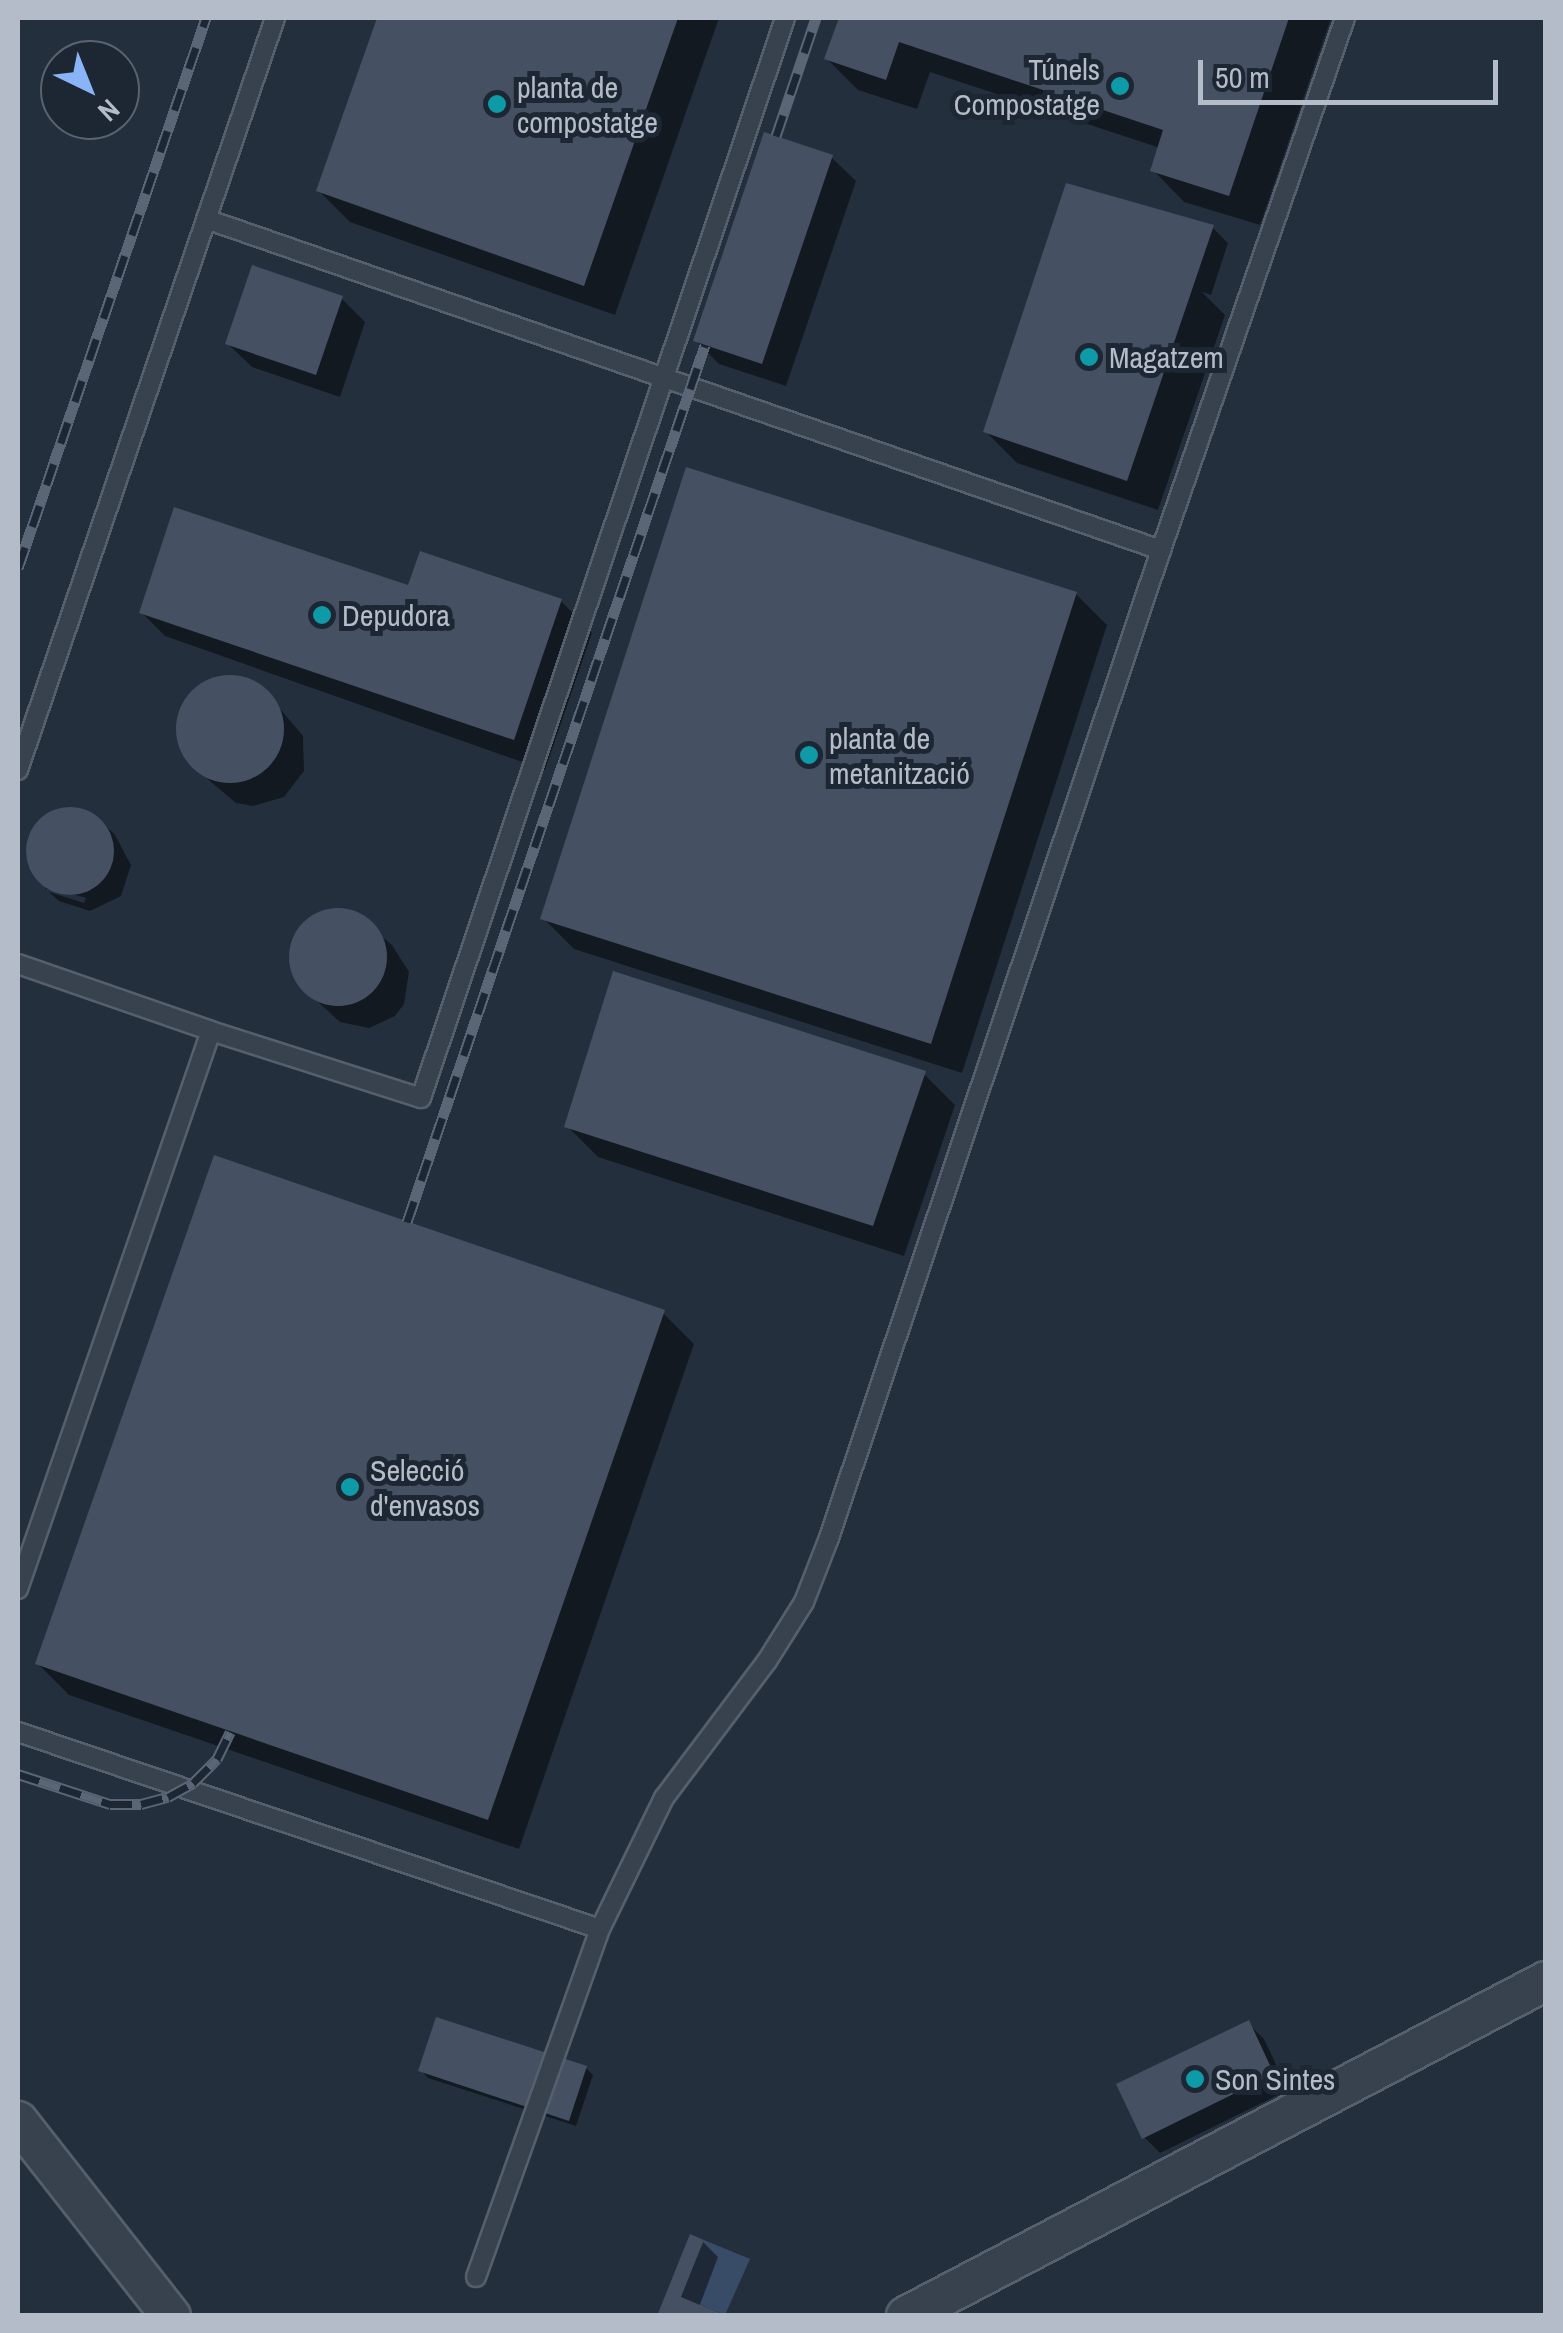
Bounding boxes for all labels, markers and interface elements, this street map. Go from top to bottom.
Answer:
north arrow [40,40,140,140]
scale bar [1203,40,1503,102]
place label: Túnels Compostatge [954,51,1100,122]
text: 50 m [1215,57,1270,97]
place label: planta de compostatge [517,69,658,140]
marker: Túnels Compostatge [1109,75,1131,97]
text: N [90,91,128,130]
marker: planta de compostatge [486,93,508,115]
place label: Magatzem [1109,339,1224,375]
marker: Magatzem [1078,346,1100,368]
place label: Depudora [342,597,450,633]
marker: Depudora [311,604,333,626]
place label: planta de metanització [829,720,970,790]
marker: planta de metanització [798,744,820,766]
place label: Selecció d'envasos [370,1452,480,1522]
marker: Selecció d'envasos [339,1476,361,1498]
place label: Son Sintes [1215,2061,1335,2097]
marker: Son Sintes [1184,2068,1206,2090]

